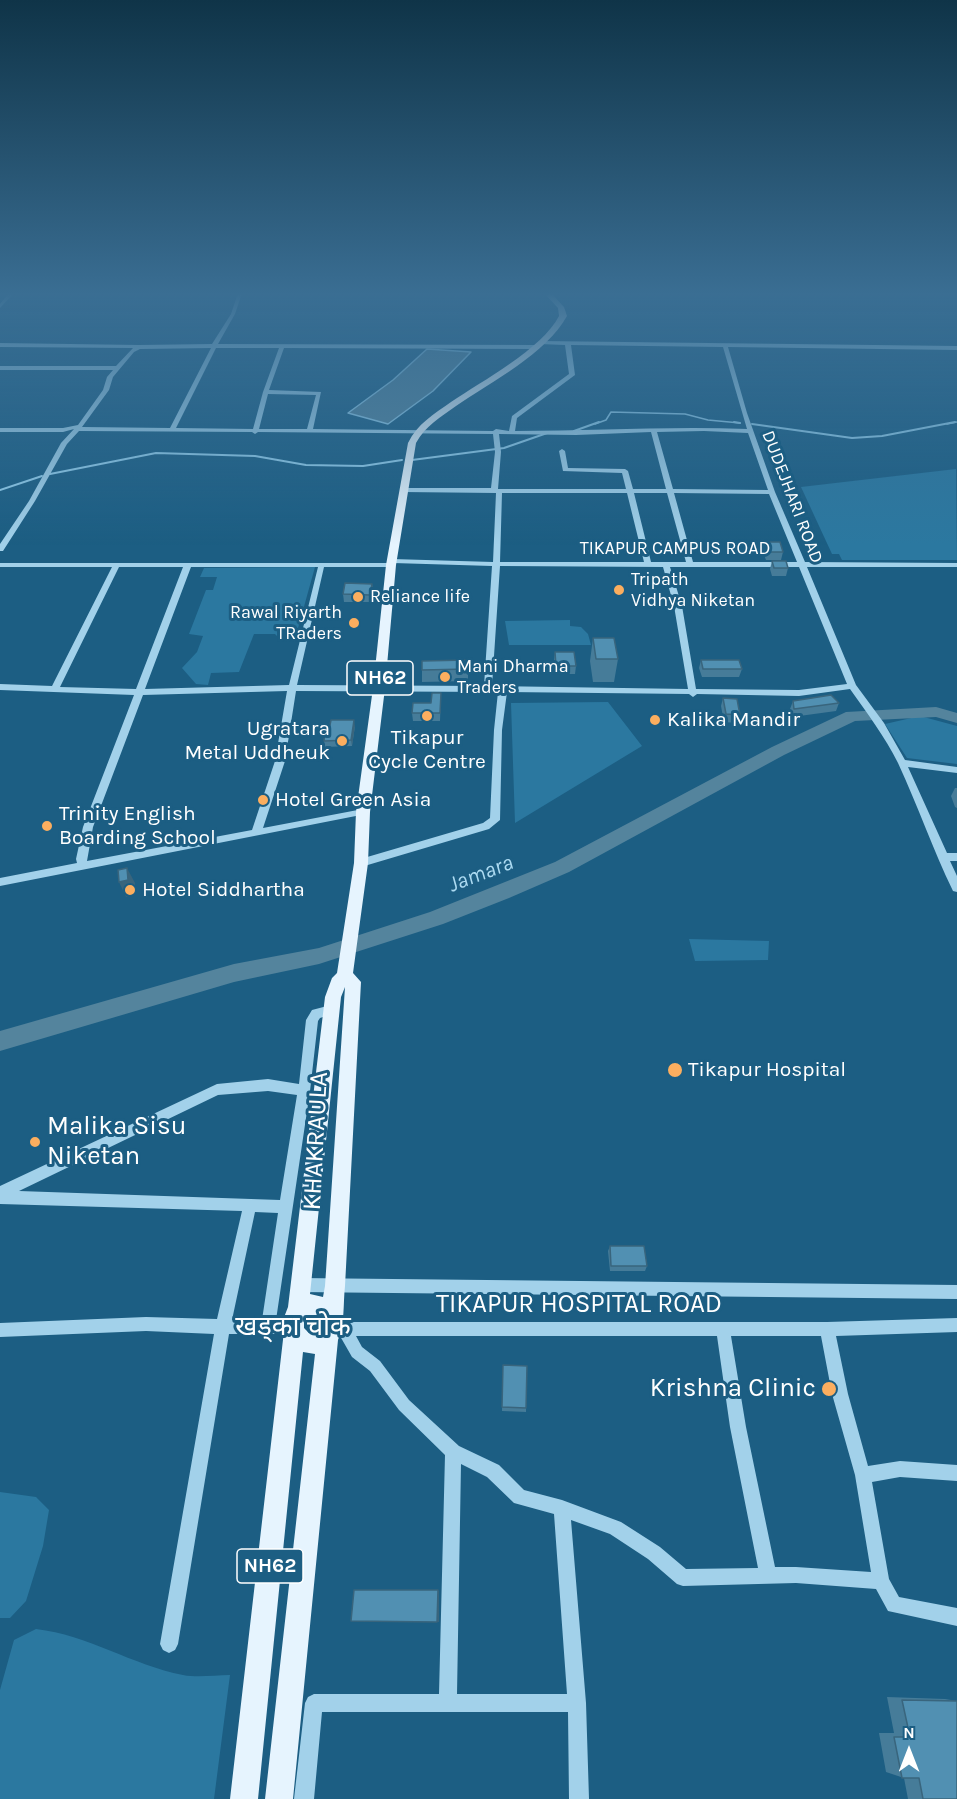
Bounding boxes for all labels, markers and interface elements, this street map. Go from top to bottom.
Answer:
street label: DUDEJHARI ROAD [757,428,827,566]
street label: TIKAPUR CAMPUS ROAD [580,538,770,560]
place label: Tripath Vidhya Niketan [631,569,755,612]
marker: Tripath Vidhya Niketan [612,583,626,597]
place label: Reliance life [370,586,470,608]
marker: Reliance life [351,590,365,604]
place label: Rawal Riyarth TRaders [230,602,342,644]
marker: Rawal Riyarth TRaders [347,616,361,630]
place label: Mani Dharma Traders [457,656,569,698]
road number: NH62 [347,661,413,695]
marker: Mani Dharma Traders [438,670,452,684]
place label: Kalika Mandir [667,707,800,733]
marker: Tikapur Cycle Centre [420,709,434,723]
marker: Kalika Mandir [648,713,662,727]
place label: Ugratara Metal Uddheuk [185,716,330,766]
place label: Tikapur Cycle Centre [368,725,486,775]
marker: Ugratara Metal Uddheuk [335,734,349,748]
place label: Hotel Green Asia [275,787,431,813]
marker: Hotel Green Asia [256,793,270,807]
place label: Trinity English Boarding School [59,801,216,851]
marker: Trinity English Boarding School [40,819,54,833]
water label: Jamara [445,850,517,898]
place label: Hotel Siddhartha [142,877,305,903]
marker: Hotel Siddhartha [123,883,137,897]
place label: Tikapur Hospital [688,1057,846,1083]
marker: Tikapur Hospital [666,1061,684,1079]
street label: KHAKRAULA [297,1071,335,1211]
place label: Malika Sisu Niketan [47,1111,186,1172]
marker: Malika Sisu Niketan [28,1135,42,1149]
street label: TIKAPUR HOSPITAL ROAD [436,1289,722,1321]
district label: खड्का चोक [235,1311,351,1343]
place label: Krishna Clinic [650,1373,816,1405]
marker: Krishna Clinic [820,1380,838,1398]
road number: NH62 [237,1549,303,1583]
north arrow [879,1721,939,1781]
text: N [903,1723,915,1742]

